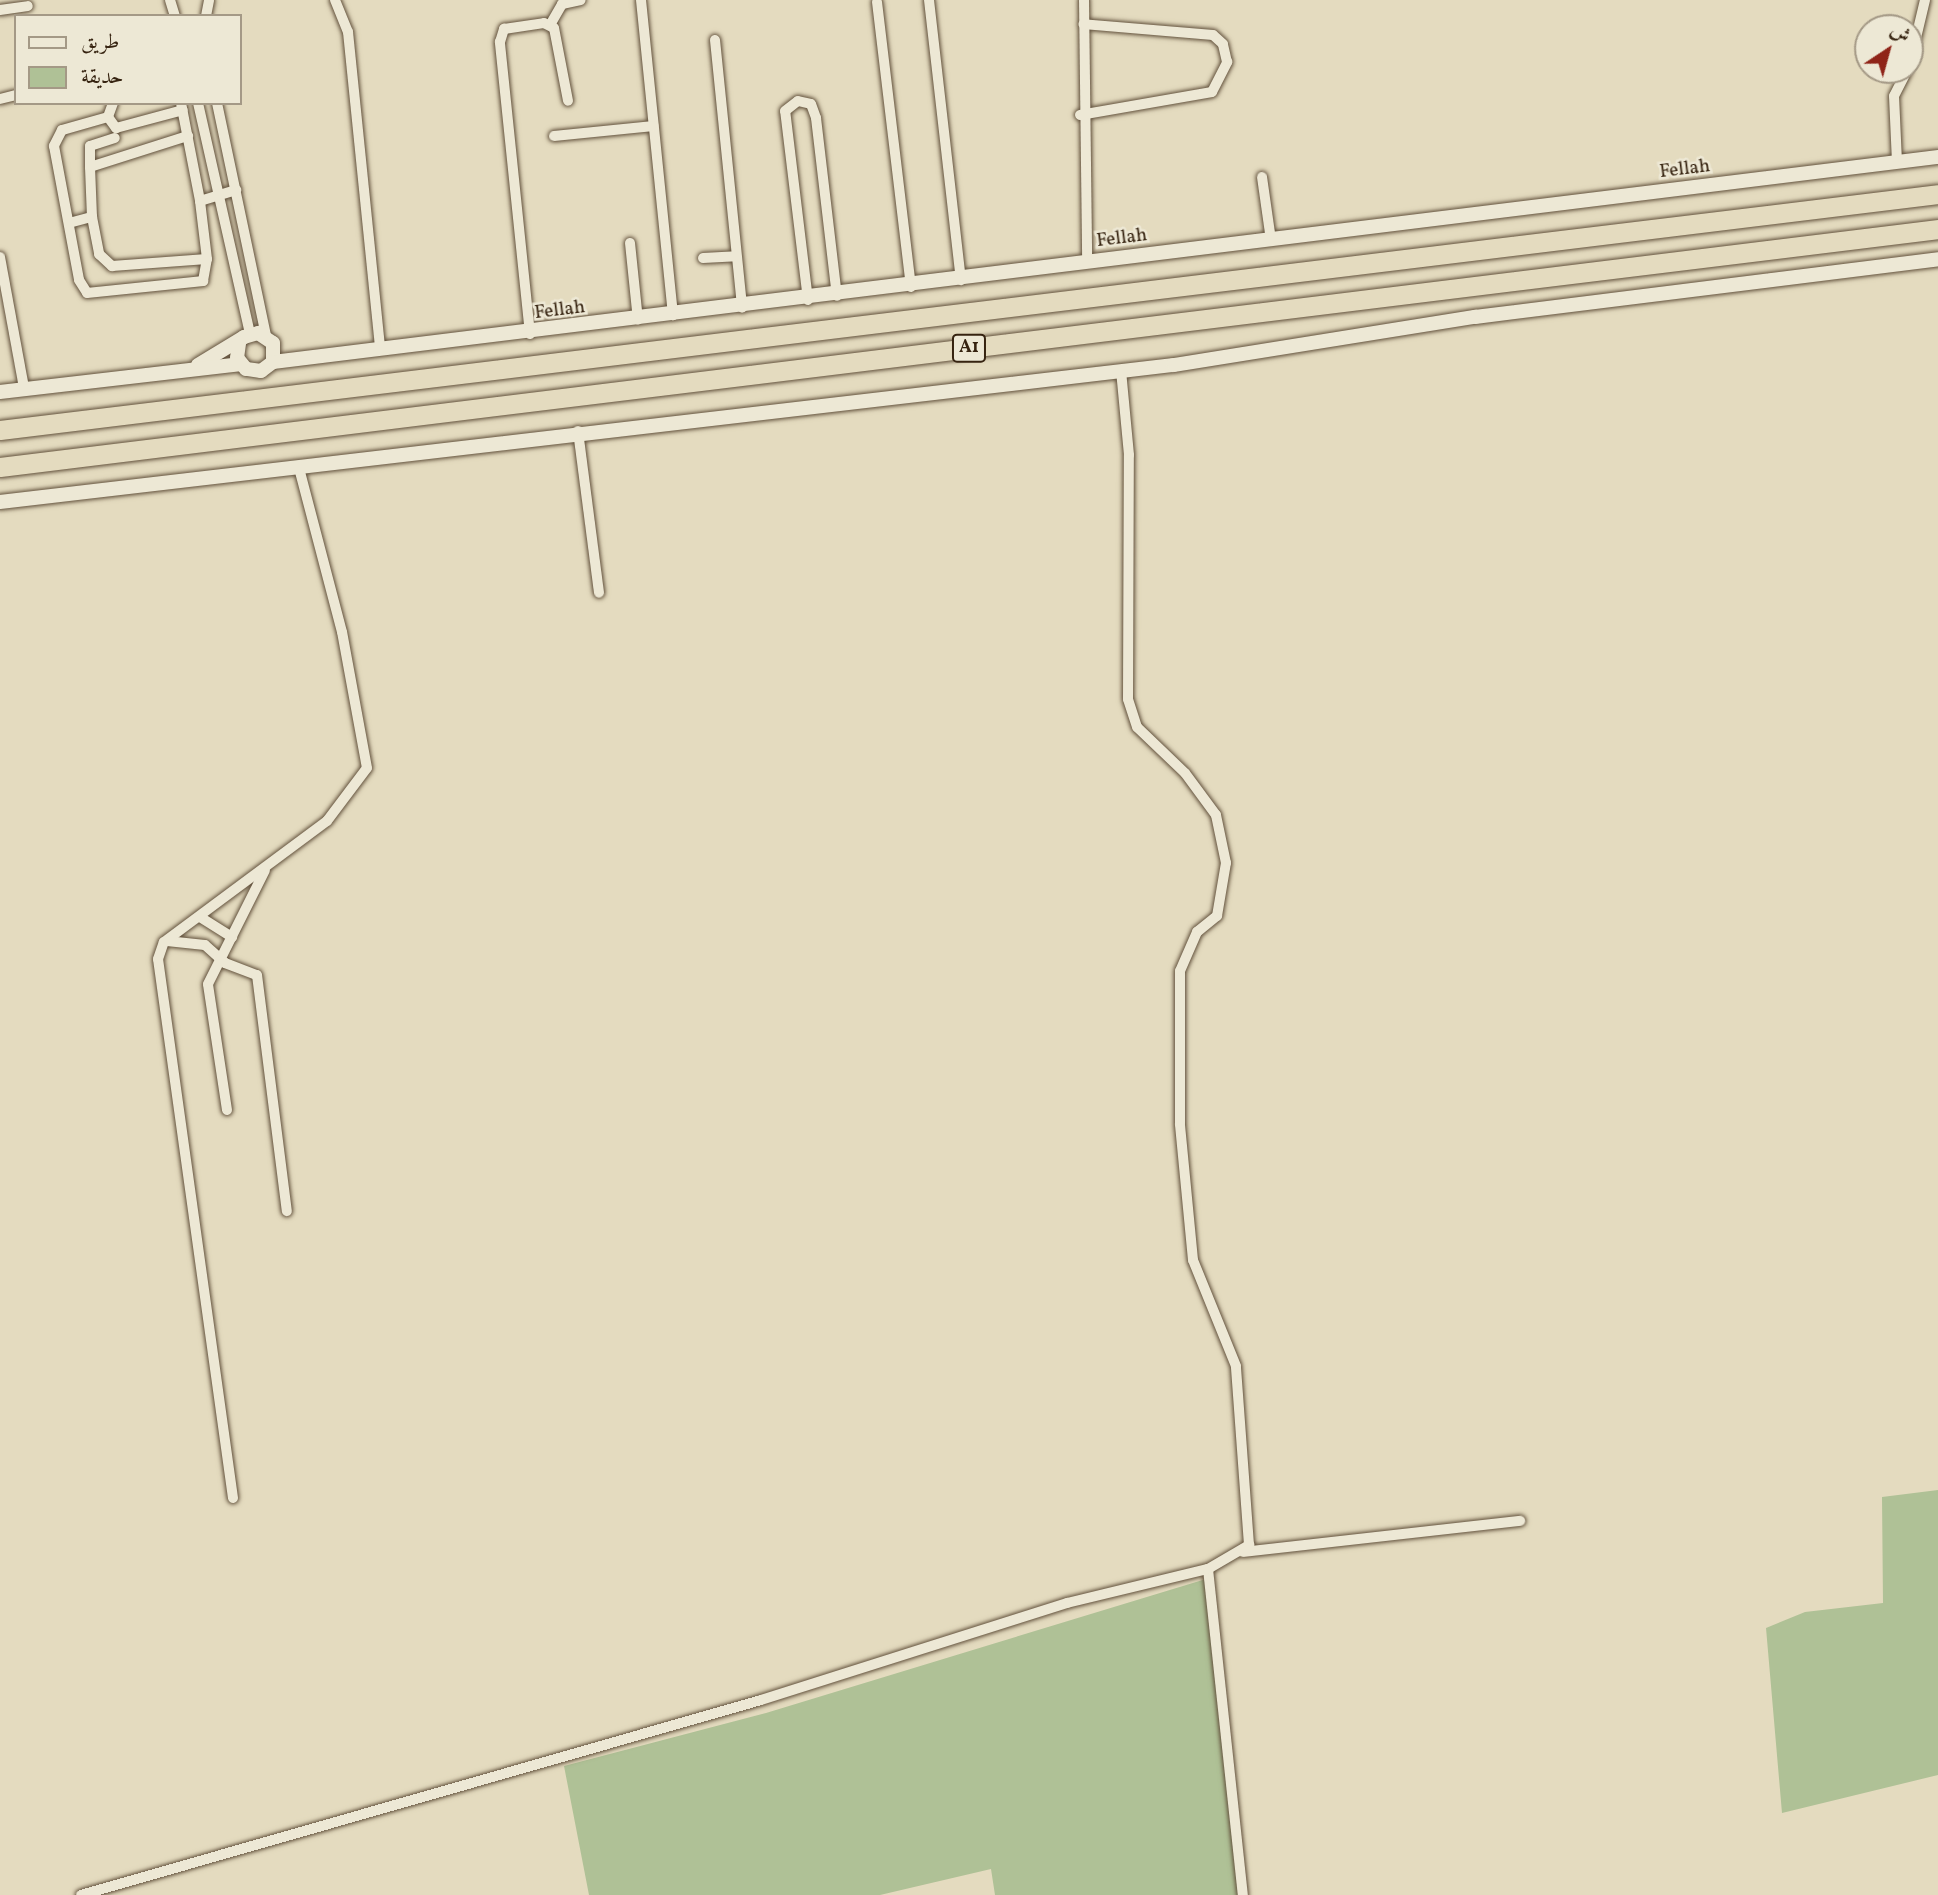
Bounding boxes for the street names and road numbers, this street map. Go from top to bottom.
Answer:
street label: Fellah [1658,156,1712,184]
street label: Fellah [1095,225,1149,253]
street label: Fellah [533,297,587,325]
road number: A1 [951,334,986,362]

